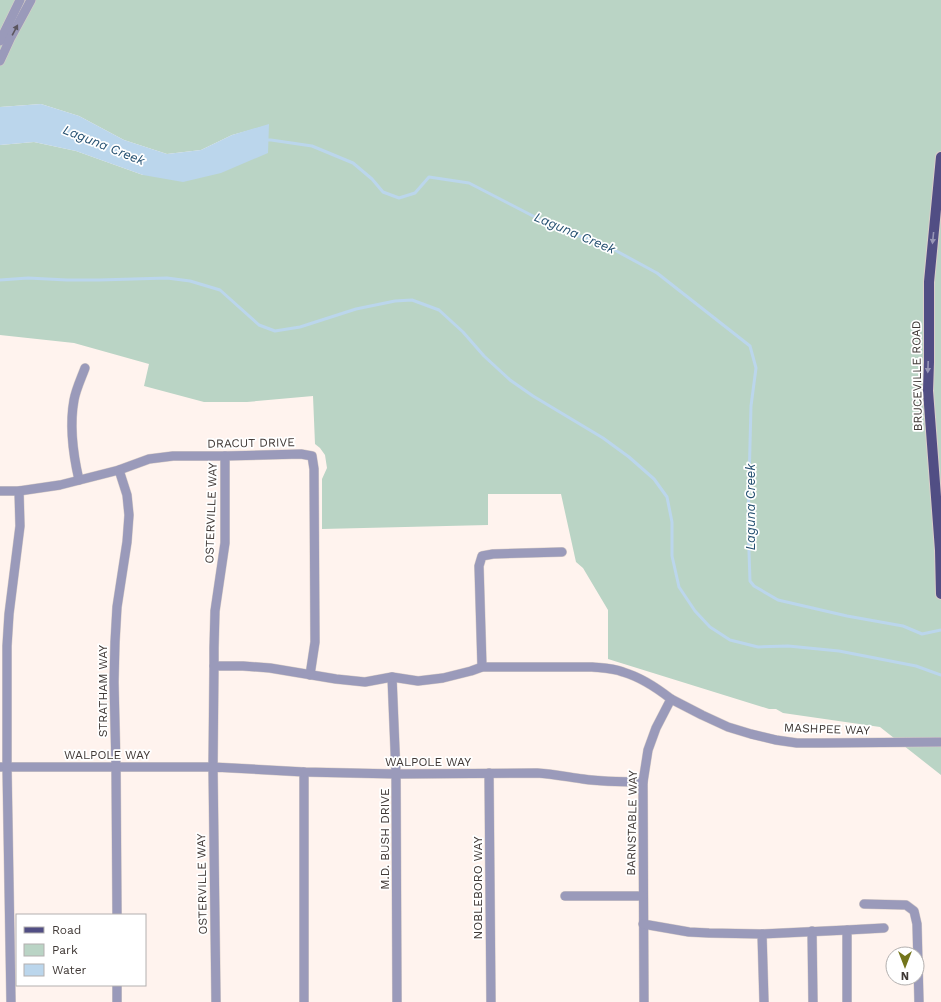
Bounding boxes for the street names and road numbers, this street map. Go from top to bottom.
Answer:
street label: BRUCEVILLE ROAD [909,320,925,432]
street label: DRACUT DRIVE [207,435,295,451]
street label: OSTERVILLE WAY [202,462,220,564]
street label: STRATHAM WAY [96,645,110,737]
street label: MASHPEE WAY [784,721,870,738]
street label: WALPOLE WAY [64,748,150,762]
street label: WALPOLE WAY [385,755,471,769]
street label: BARNSTABLE WAY [624,770,640,876]
street label: M.D. BUSH DRIVE [378,788,392,890]
street label: OSTERVILLE WAY [194,833,210,935]
street label: NOBLEBORO WAY [471,836,485,940]

